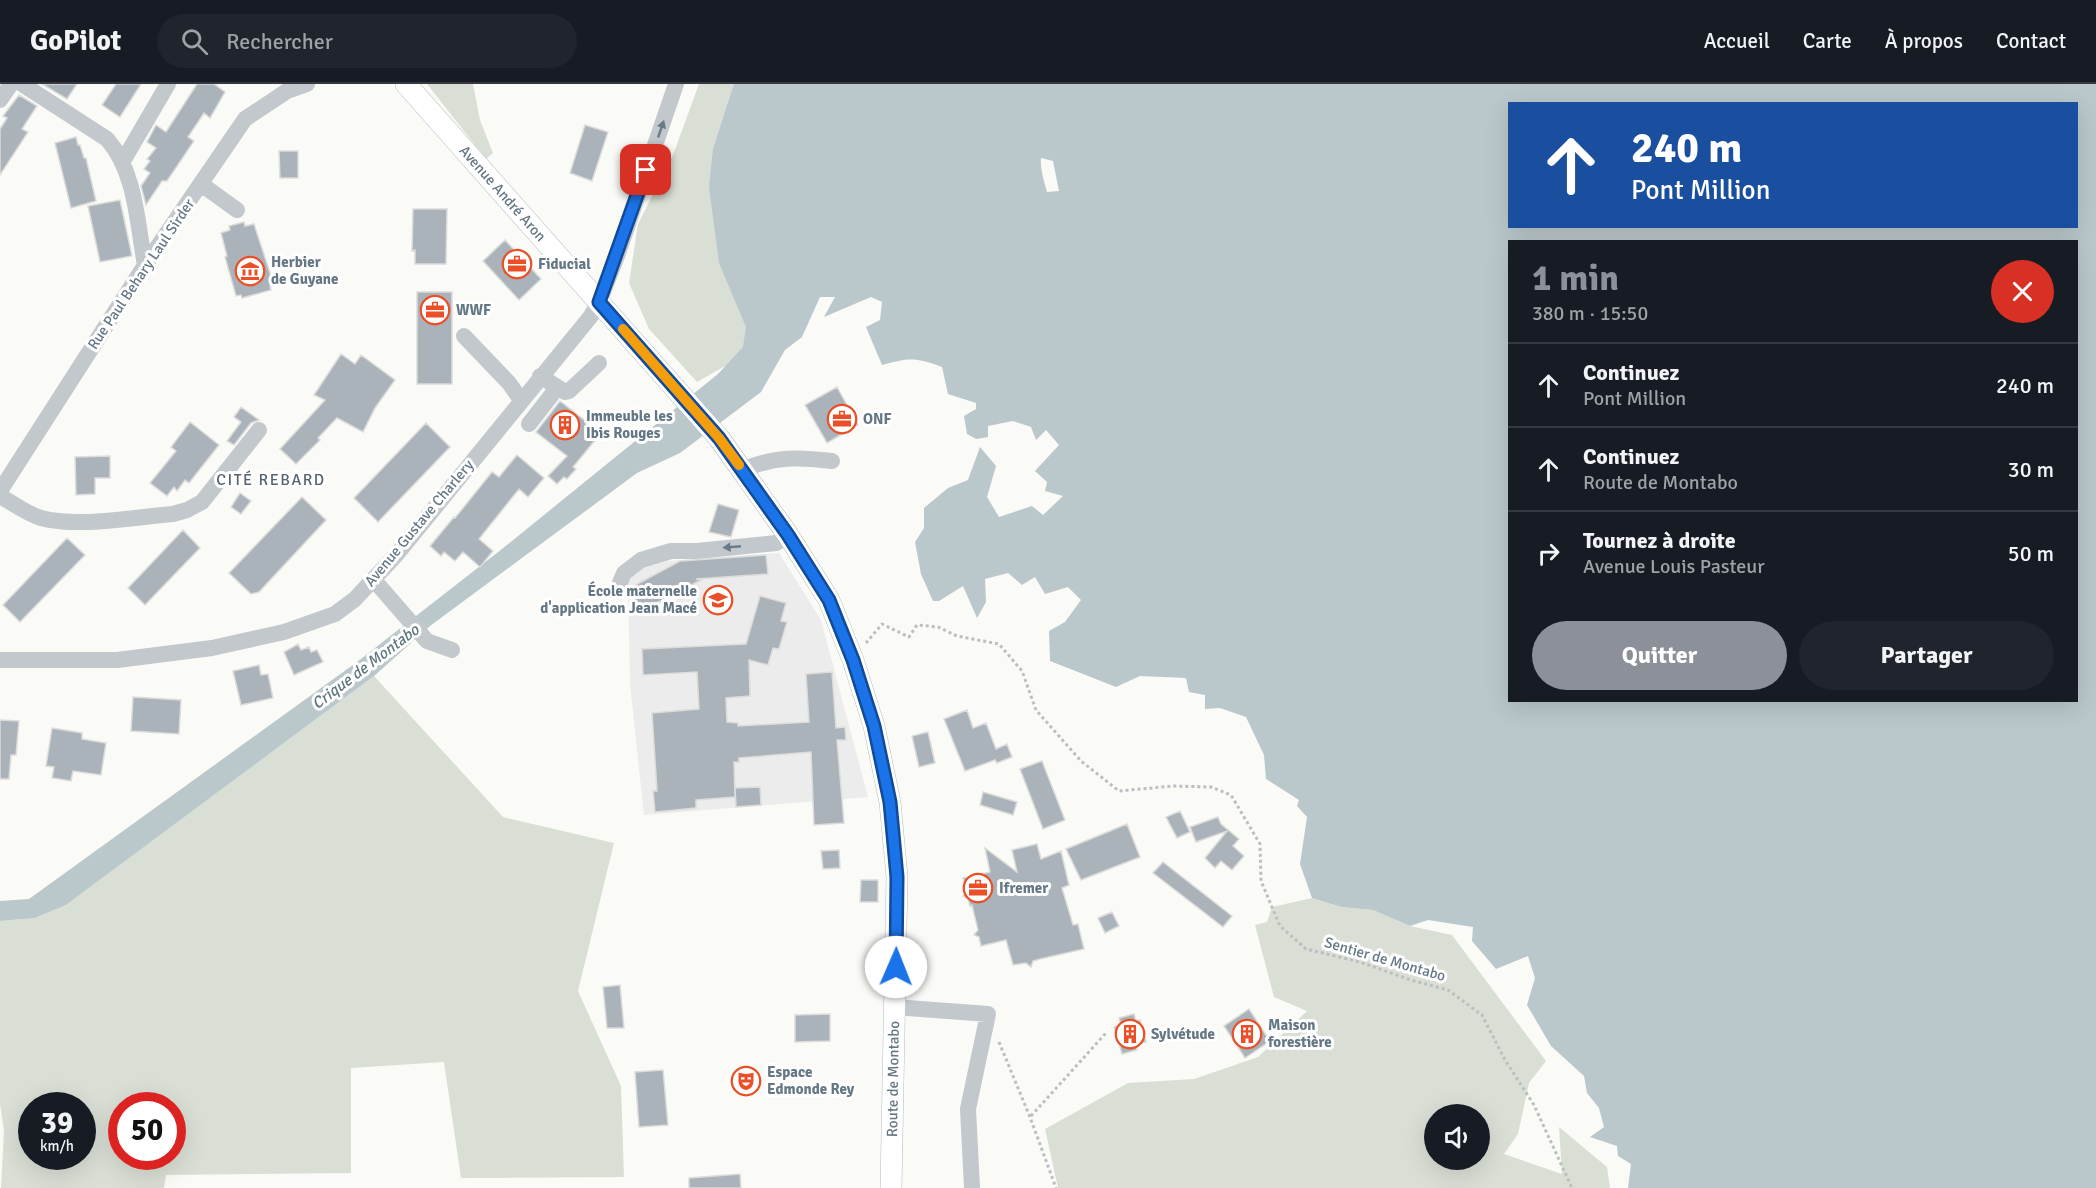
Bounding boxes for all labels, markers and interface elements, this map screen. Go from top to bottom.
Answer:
search box [157,14,577,68]
text: GoPilot [30,24,121,58]
icon: search [178,25,211,58]
text: Rechercher [226,28,333,55]
text: Accueil [1704,28,1770,54]
text: Carte [1803,28,1852,54]
text: À propos [1885,28,1963,54]
text: Contact [1996,28,2066,54]
one-way arrow [656,119,666,137]
text: 240 m [1631,123,1742,174]
icon: ahead [1532,126,1610,204]
street label: Avenue André Aron [456,142,550,245]
pin [620,144,671,195]
icon: arrive [629,153,662,186]
text: Pont Million [1631,174,1770,207]
street label: Rue Paul Behary Laul Sirder [84,195,198,353]
office icon: Fiducial [501,248,533,280]
place label: Herbier de Guyane [271,253,339,288]
museum icon: Herbier de Guyane [234,255,266,287]
place label: Fiducial [538,255,591,273]
text: 1 min [1532,256,1619,301]
button: close [1991,260,2054,323]
office icon: WWF [419,294,451,326]
place label: WWF [456,301,491,319]
text: 380 m · 15:50 [1532,301,1648,326]
text: Continuez [1583,359,1679,386]
icon: ahead [1532,369,1565,402]
text: 240 m [1996,372,2054,399]
text: Pont Million [1583,386,1686,411]
office icon: ONF [826,403,858,435]
place label: Immeuble les Ibis Rouges [586,407,673,442]
building icon: Immeuble les Ibis Rouges [549,409,581,441]
place label: ONF [863,410,891,428]
text: Continuez [1583,443,1679,470]
icon: ahead [1532,453,1565,486]
street label: Avenue Gustave Charlery [361,456,477,590]
text: 30 m [2008,456,2054,483]
district label: CITÉ REBARD [216,470,326,490]
text: Route de Montabo [1583,470,1738,495]
text: Tournez à droite [1583,527,1736,554]
icon: right [1532,537,1565,570]
text: 50 m [2008,540,2054,567]
one-way arrow [723,542,742,552]
text: Avenue Louis Pasteur [1583,554,1765,579]
place label: École maternelle d'application Jean Macé [540,581,697,617]
school or university icon: École maternelle d'application Jean Macé [702,584,734,616]
water label: Crique de Montabo [308,619,424,714]
button: Quitter [1532,621,1787,690]
button: Partager [1799,621,2054,690]
office icon: Ifremer [962,872,994,904]
place label: Ifremer [999,879,1048,897]
street label: Sentier de Montabo [1322,933,1448,985]
position arrow [864,935,928,999]
place label: Maison forestière [1267,1016,1332,1051]
building icon: Sylvétude [1114,1018,1146,1050]
building icon: Maison forestière [1231,1018,1263,1050]
street label: Route de Montabo [883,1021,903,1137]
place label: Sylvétude [1151,1025,1215,1043]
place label: Espace Edmonde Rey [767,1063,855,1098]
theatre icon: Espace Edmonde Rey [730,1065,762,1097]
speed limit sign: 50 [108,1092,186,1170]
map controls [1424,1104,1490,1170]
button: sound [1424,1104,1490,1170]
text: 39 [41,1105,73,1142]
text: km/h [40,1137,74,1155]

